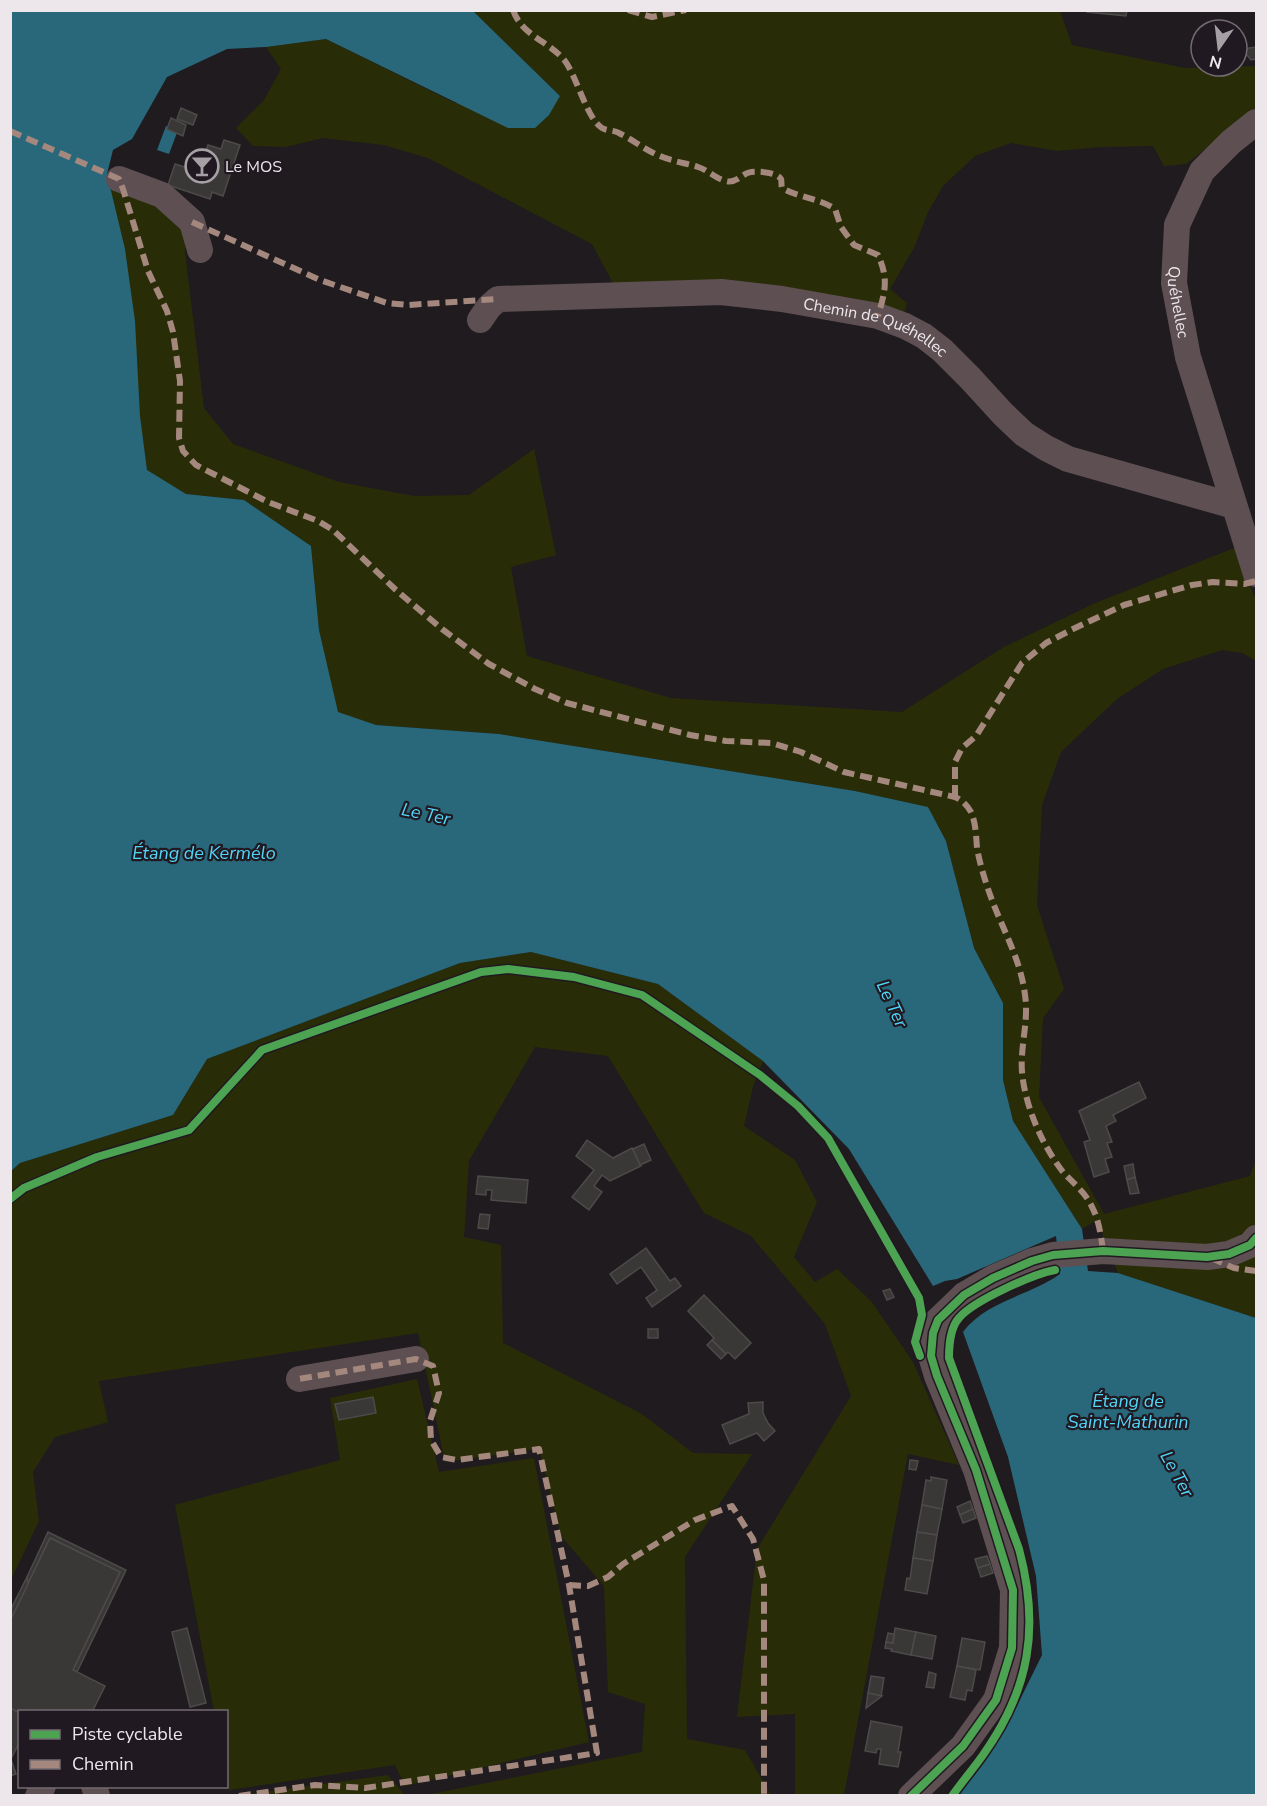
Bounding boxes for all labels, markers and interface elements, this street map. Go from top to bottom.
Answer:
north arrow [1189,18,1249,78]
text: N [1207,49,1224,74]
bar icon: Le MOS [184,148,220,184]
place label: Le MOS [225,156,282,178]
street label: Quéhellec [1162,265,1194,341]
street label: Chemin de Quéhellec [801,293,953,362]
water label: Le Ter [399,797,453,831]
water label: Étang de Kermélo [132,841,276,865]
water label: Le Ter [871,977,914,1032]
water label: Étang de Saint-Mathurin [1067,1389,1189,1434]
water label: Le Ter [1155,1447,1200,1502]
legend [18,1710,228,1788]
text: Piste cyclable [72,1722,183,1746]
text: Chemin [72,1752,134,1776]

